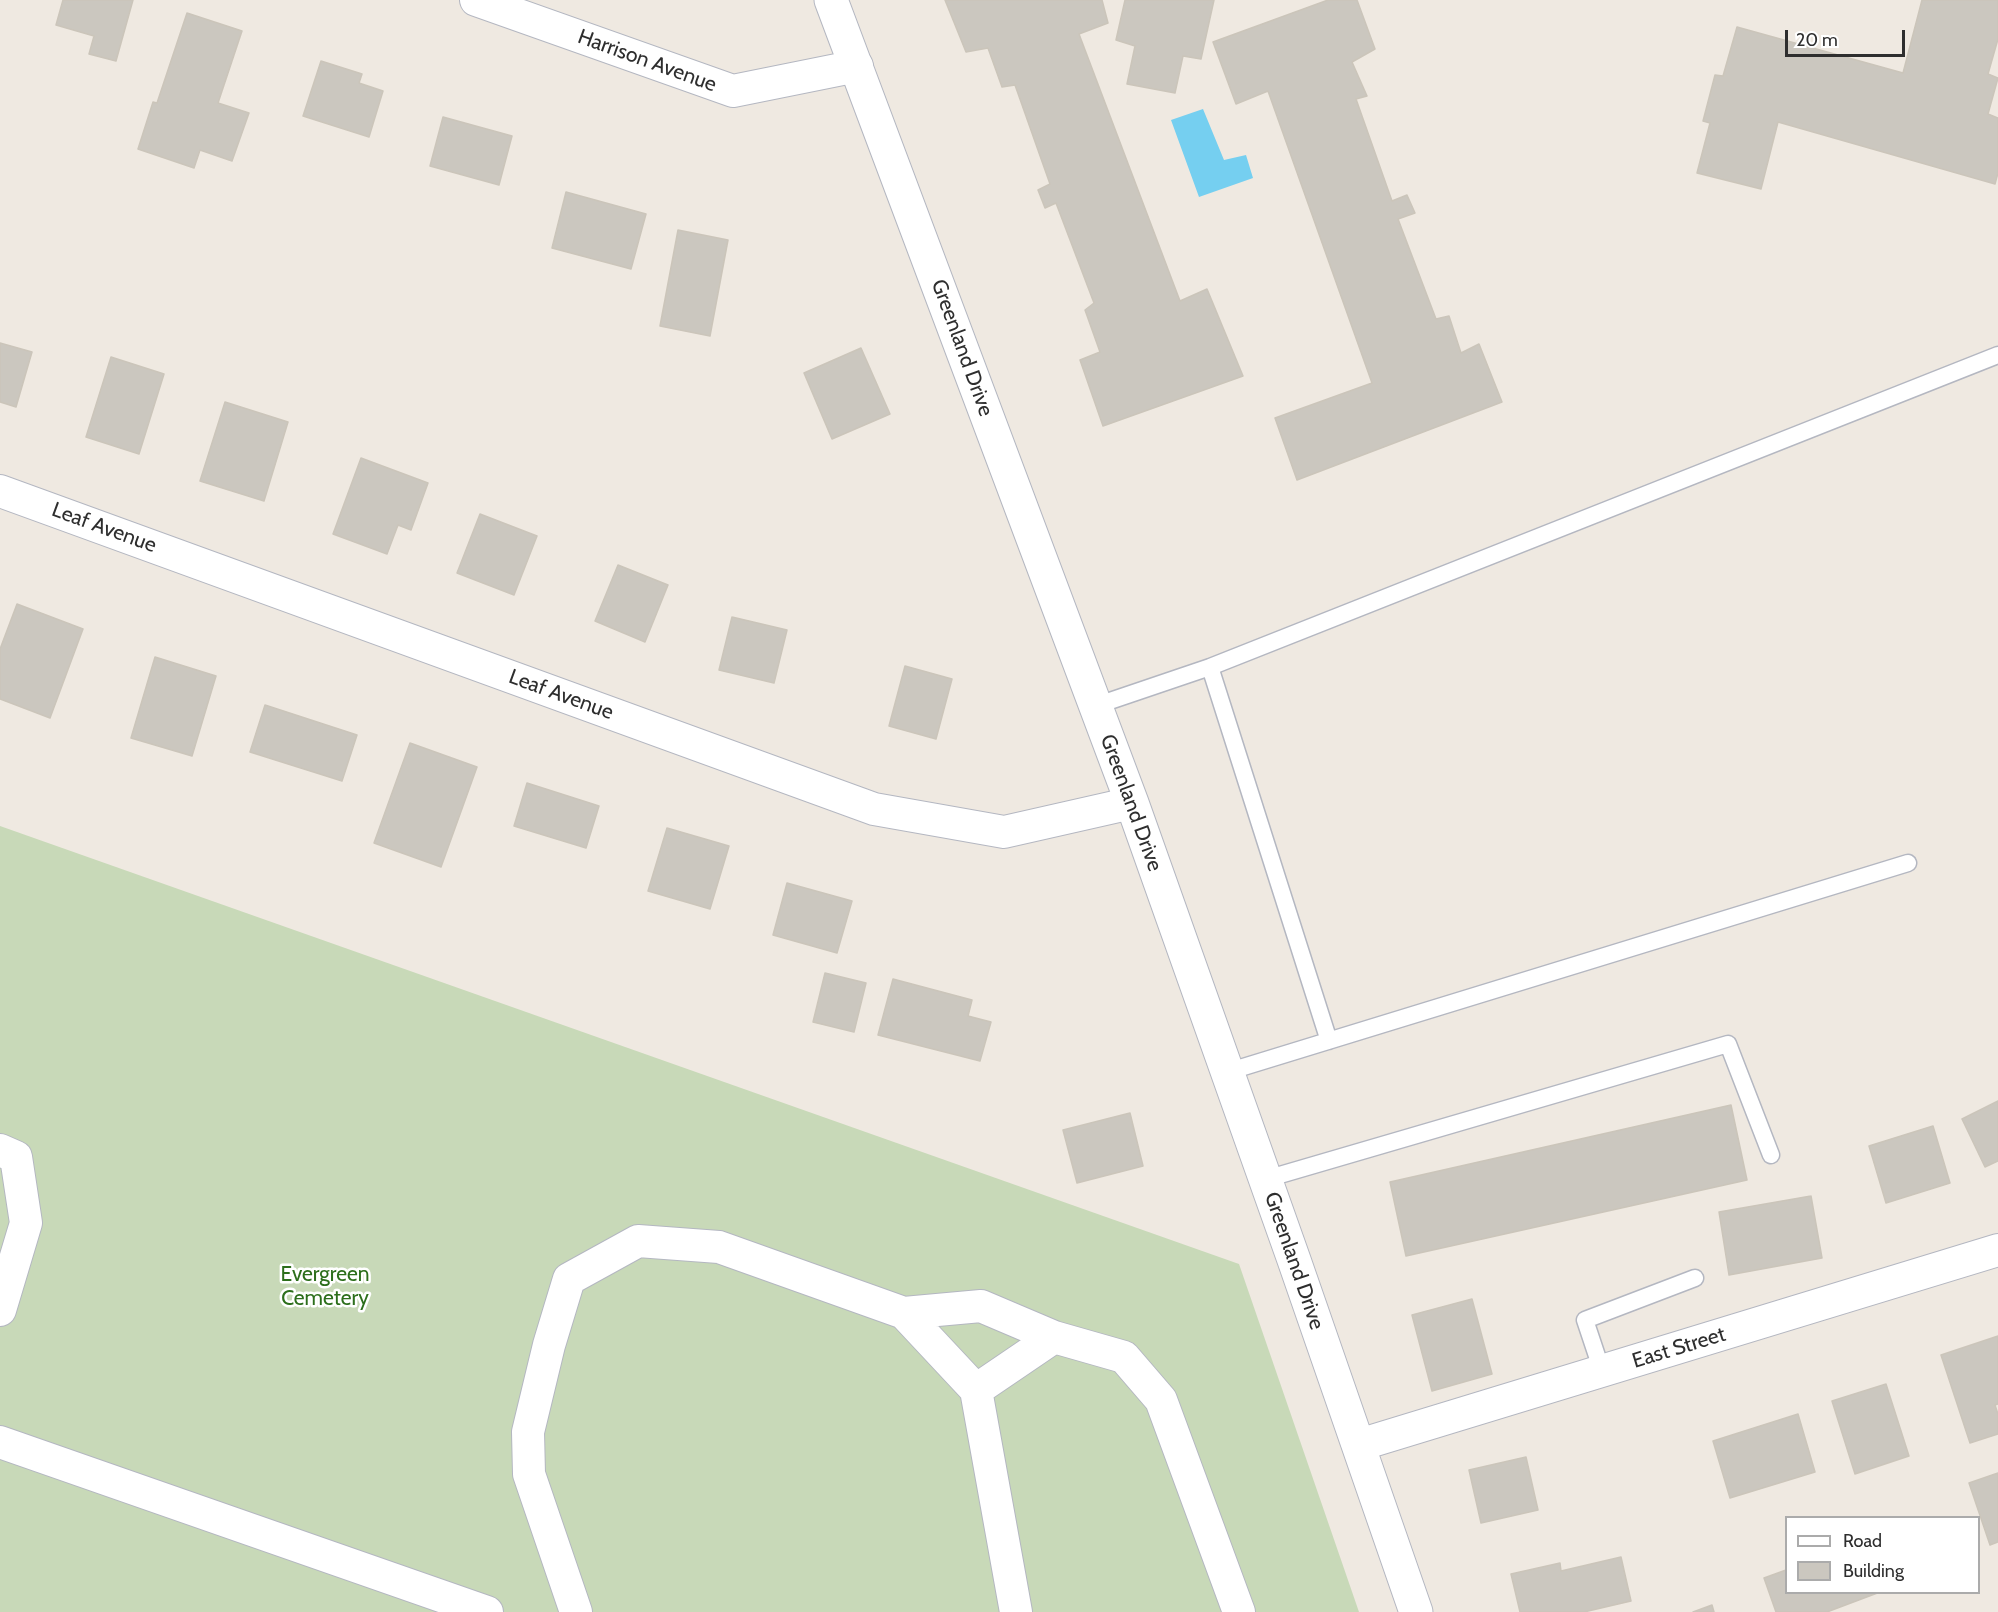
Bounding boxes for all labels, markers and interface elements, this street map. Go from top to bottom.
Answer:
scale bar [1788,18,1908,56]
street label: Harrison Avenue [574,24,720,98]
text: 20 m [1796,29,1838,51]
street label: Greenland Drive [926,276,998,420]
street label: Leaf Avenue [48,497,160,559]
street label: Leaf Avenue [505,664,617,726]
street label: Greenland Drive [1095,731,1167,875]
street label: Greenland Drive [1259,1189,1329,1333]
park label: Evergreen Cemetery [281,1262,369,1312]
street label: East Street [1629,1322,1729,1374]
legend [1785,1516,1980,1594]
text: Road [1843,1530,1882,1552]
text: Building [1843,1560,1904,1582]

